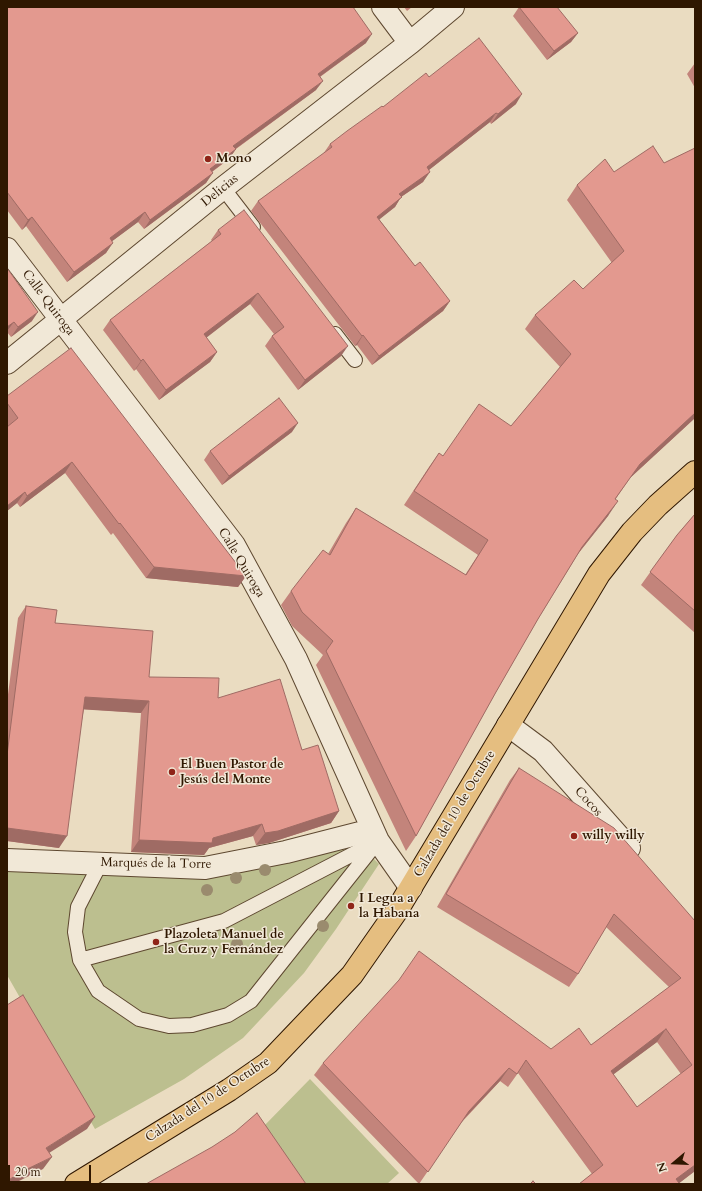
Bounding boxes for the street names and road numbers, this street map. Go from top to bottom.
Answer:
street label: Delicias [198,171,242,211]
street label: Calle Quiroga [18,267,78,339]
street label: Calle Quiroga [214,525,268,601]
street label: Calzada del 10 de Octubre [411,748,499,880]
street label: Cocos [571,784,605,820]
street label: Marqués de la Torre [100,855,212,873]
street label: Calzada del 10 de Octubre [143,1054,273,1146]

